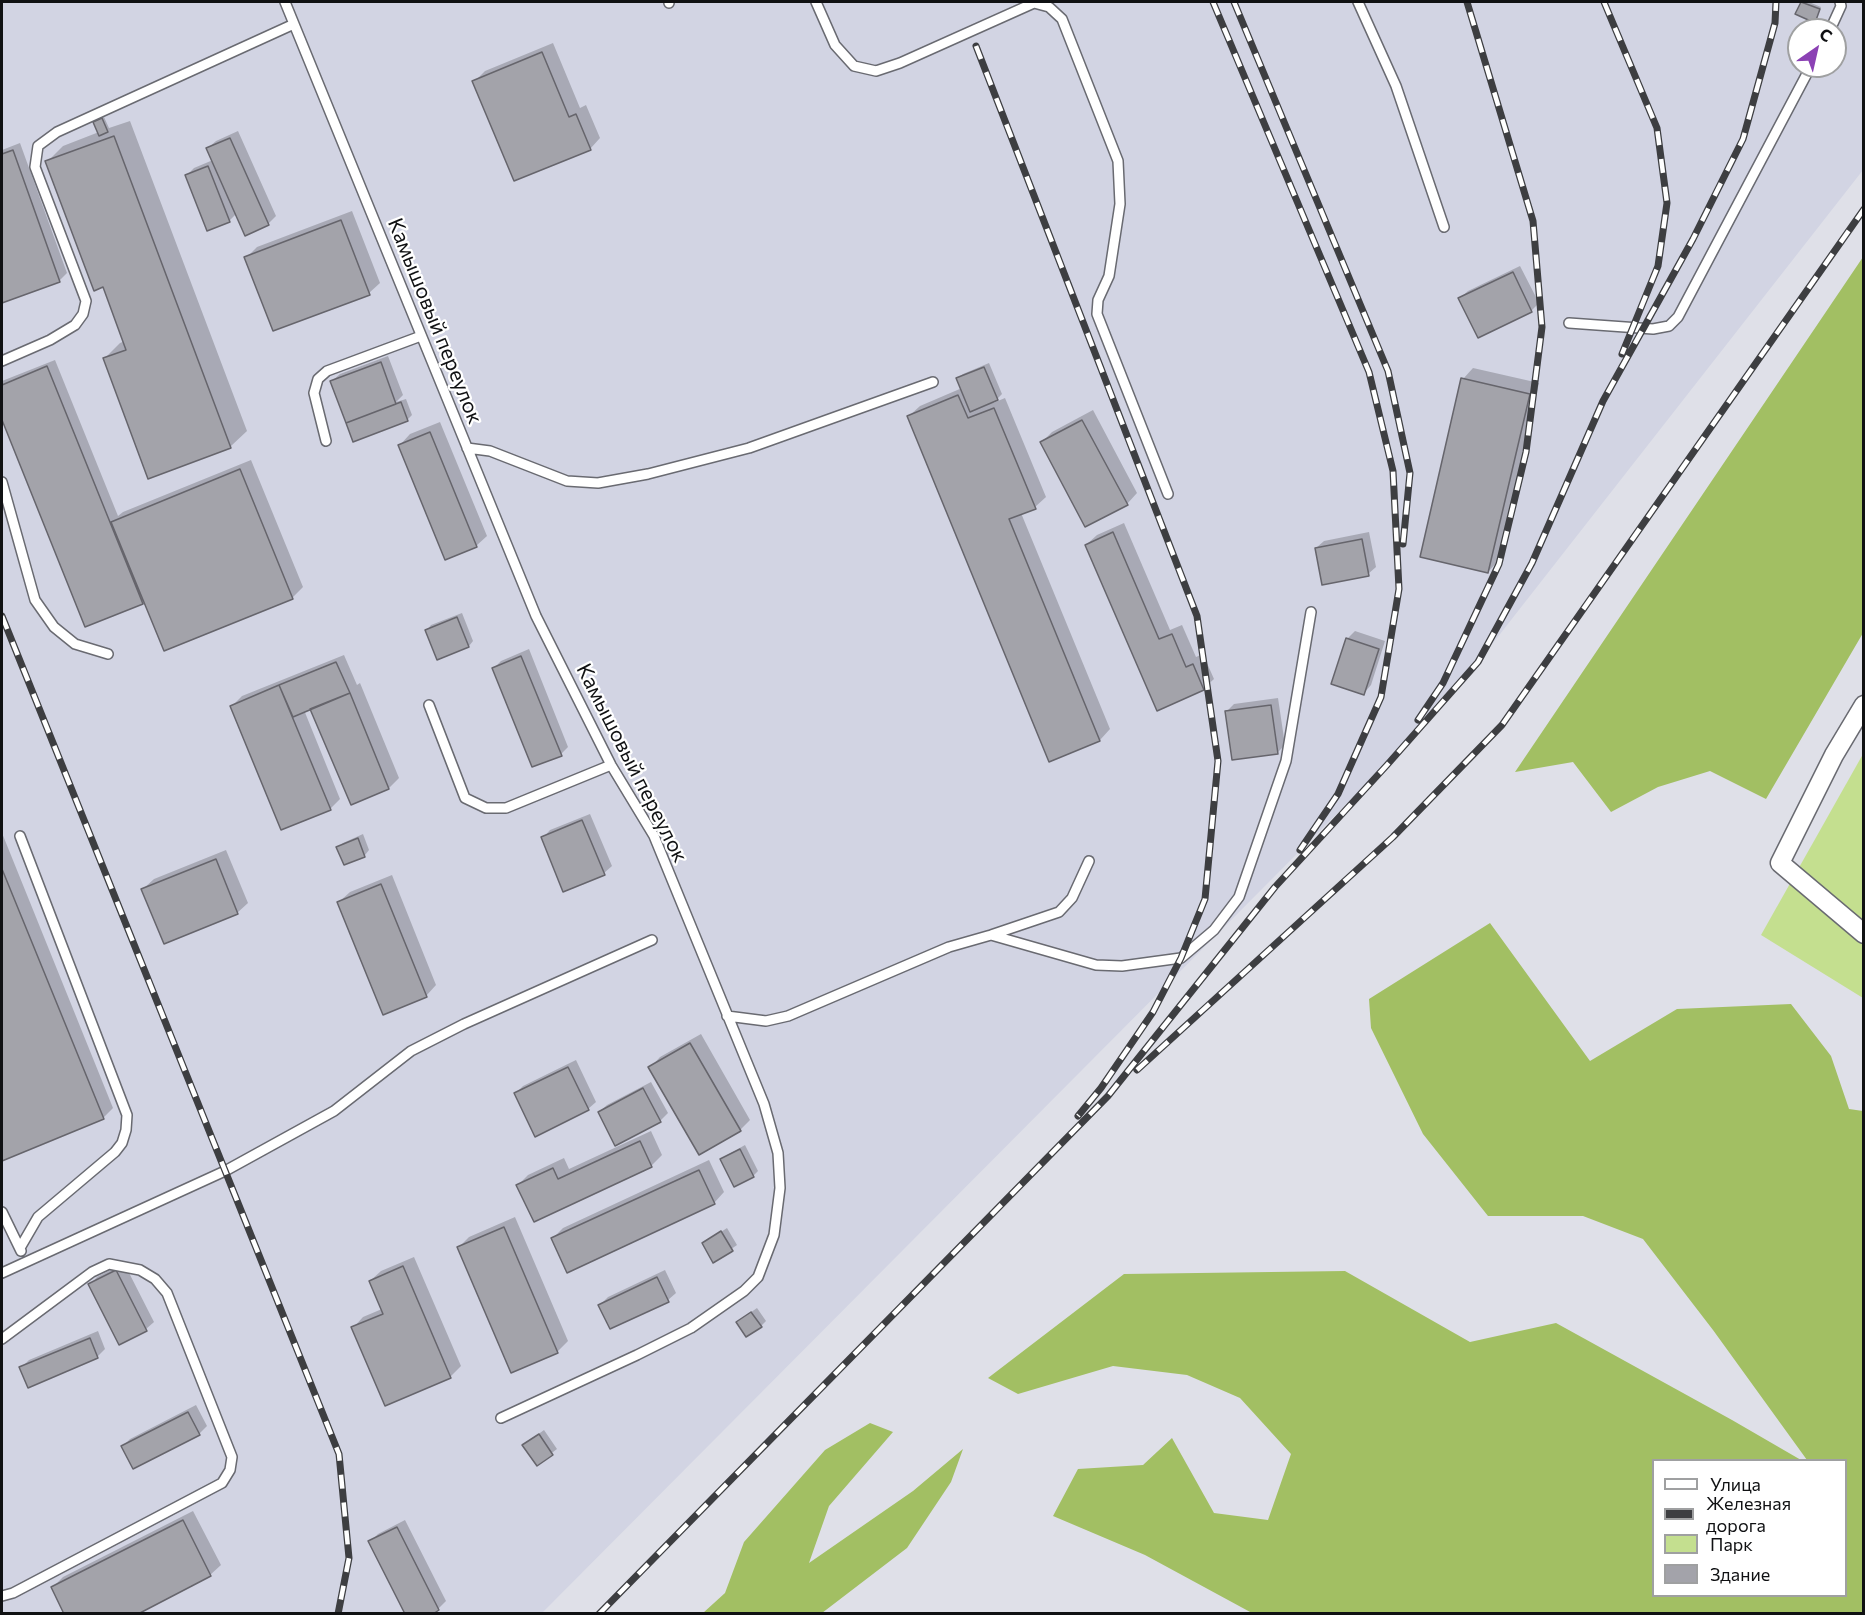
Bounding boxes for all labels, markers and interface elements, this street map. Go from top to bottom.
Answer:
north arrow [1787,18,1847,78]
text: С [1816,23,1836,45]
street label: Камышовый переулок [382,214,488,428]
street label: Камышовый переулок [571,659,693,867]
legend [1652,1459,1847,1597]
text: Улица [1710,1473,1761,1495]
text: Железная дорога [1706,1492,1791,1536]
text: Парк [1710,1533,1753,1555]
text: Здание [1710,1563,1770,1585]

